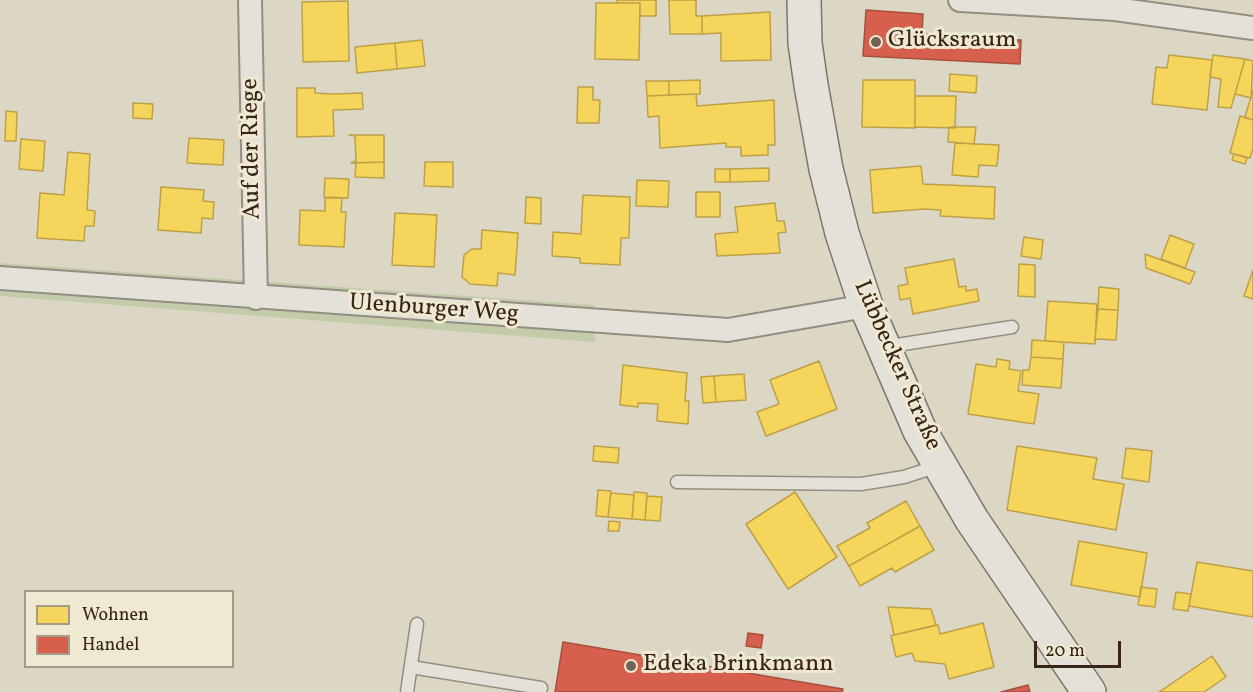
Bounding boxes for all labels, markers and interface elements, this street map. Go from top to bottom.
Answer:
place label: Glücksraum [888,28,1017,56]
marker: Glücksraum [869,35,883,49]
street label: Auf der Riege [237,78,269,220]
street label: Lübbecker Straße [846,277,946,455]
street label: Ulenburger Weg [348,290,520,330]
legend [24,590,234,668]
text: Wohnen [82,603,149,628]
scale bar [1037,629,1124,667]
text: Handel [82,633,139,658]
text: 20 m [1045,639,1085,664]
place label: Edeka Brinkmann [643,652,834,680]
marker: Edeka Brinkmann [624,659,638,673]

